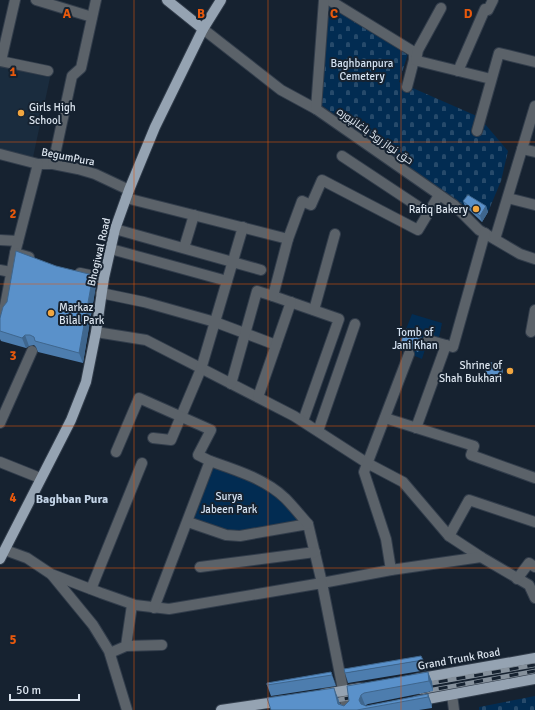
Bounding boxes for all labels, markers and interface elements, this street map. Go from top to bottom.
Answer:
text: A [63,6,72,22]
text: B [197,6,205,22]
text: C [330,6,338,22]
text: D [464,6,473,22]
park label: Baghbanpura Cemetery [331,57,394,83]
text: 1 [9,64,17,80]
place label: Girls High School [29,101,76,127]
street label: حق نواز روڈ باغانپورہ [334,105,416,167]
marker: Girls High School [16,108,26,118]
street label: BegumPura [40,145,96,169]
place label: Rafiq Bakery [409,203,469,216]
marker: Rafiq Bakery [471,204,481,214]
text: 2 [9,206,17,222]
street label: Bhogiwal Road [85,216,113,287]
place label: Markaz Bilal Park [59,301,105,327]
marker: Markaz Bilal Park [46,308,56,318]
park label: Tomb of Jani Khan [392,326,438,352]
text: 3 [9,348,17,364]
place label: Shrine of Shah Bukhari [439,359,503,385]
marker: Shrine of Shah Bukhari [505,366,515,376]
text: 4 [9,490,17,506]
park label: Surya Jabeen Park [201,490,258,516]
district label: Baghban Pura [36,492,108,507]
text: 5 [9,632,17,648]
street label: Grand Trunk Road [417,645,501,673]
scale bar [10,676,79,702]
text: 50 m [16,683,41,698]

